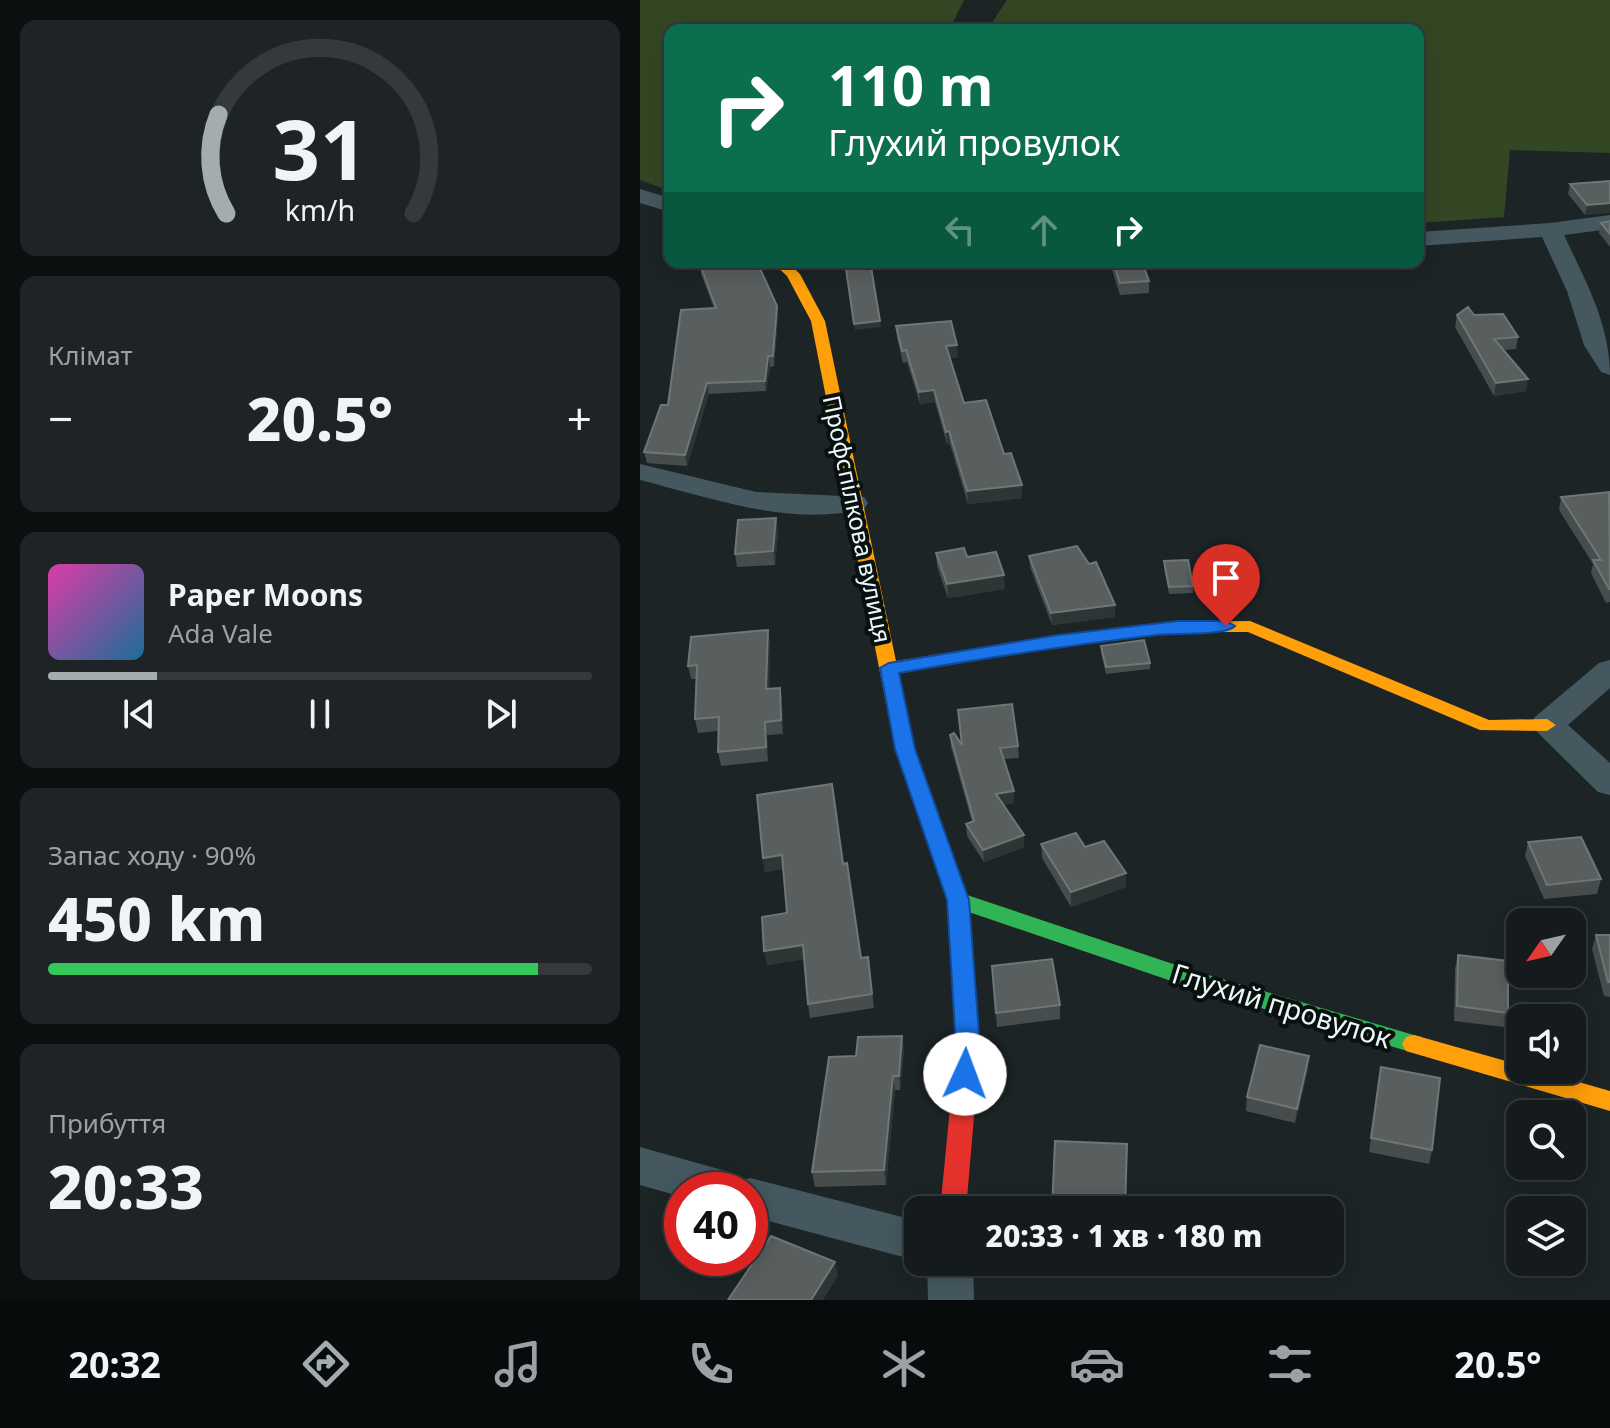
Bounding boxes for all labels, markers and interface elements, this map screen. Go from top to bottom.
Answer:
text: 110 m [828,46,993,122]
icon: right [696,56,800,160]
text: 31 [272,91,368,204]
text: Глухий провулок [828,118,1120,167]
text: km/h [285,190,355,229]
icon: left [938,208,982,252]
icon: ahead [1022,208,1066,252]
icon: right [1106,208,1150,252]
text: Клімат [48,337,132,373]
text: 20.5° [247,377,393,459]
text: − [48,388,73,448]
text: + [567,388,592,448]
street label: Профспілкова вулиця [816,392,900,646]
pin [1192,544,1260,626]
icon: arrive [1204,556,1248,600]
text: Paper Moons [168,574,363,615]
text: Ada Vale [168,615,273,651]
icon: previous [117,692,161,736]
icon: pause [298,692,342,736]
icon: next [479,692,523,736]
text: Запас ходу · 90% [48,837,256,873]
text: 450 km [48,877,265,959]
north arrow [1506,908,1586,988]
map controls [1506,908,1586,1276]
street label: Глухий провулок [1168,954,1396,1056]
button: sound [1506,1004,1586,1084]
position arrow [923,1032,1007,1116]
button: search [1506,1100,1586,1180]
text: Прибуття [48,1105,166,1141]
text: 20:33 [48,1145,204,1227]
speed limit sign: 40 [664,1172,768,1276]
button: layers [1506,1196,1586,1276]
text: 20:33 · 1 хв · 180 m [986,1215,1262,1256]
icon: directions [298,1336,354,1392]
icon: music [490,1336,546,1392]
icon: phone [683,1336,739,1392]
icon: climate [876,1336,932,1392]
icon: car [1069,1336,1125,1392]
icon: filters [1262,1336,1318,1392]
text: 20:32 [68,1340,161,1389]
text: 20.5° [1454,1340,1542,1389]

